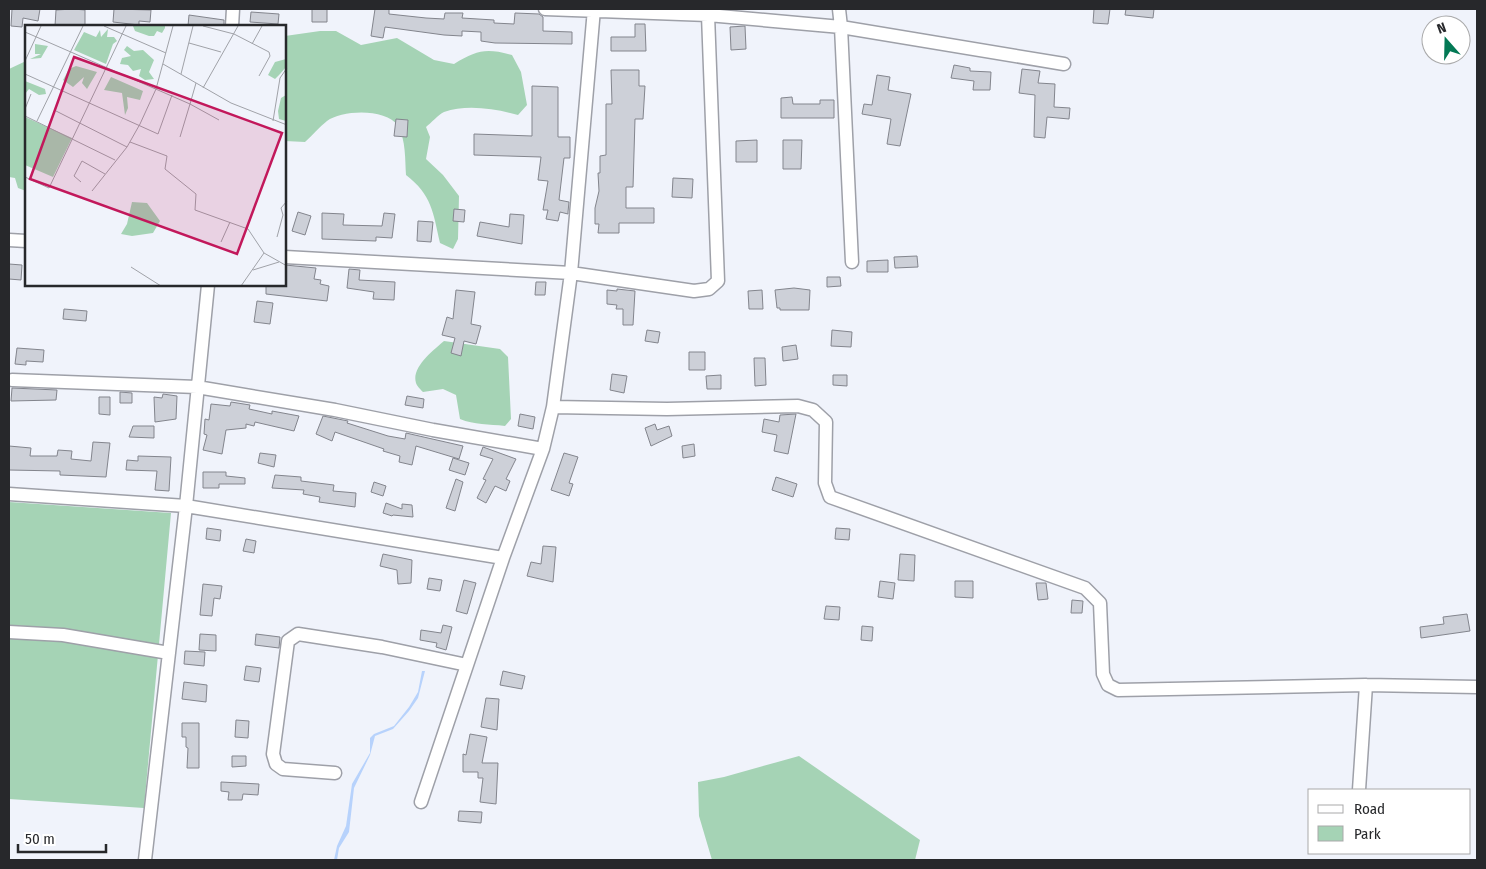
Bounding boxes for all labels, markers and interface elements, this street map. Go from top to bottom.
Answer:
north arrow [1421,15,1471,65]
text: N [1435,19,1449,38]
inset map [25,25,286,286]
legend [1308,789,1471,854]
text: Road [1354,800,1385,818]
scale bar [18,822,105,854]
text: Park [1354,825,1381,843]
text: 50 m [25,830,55,848]

